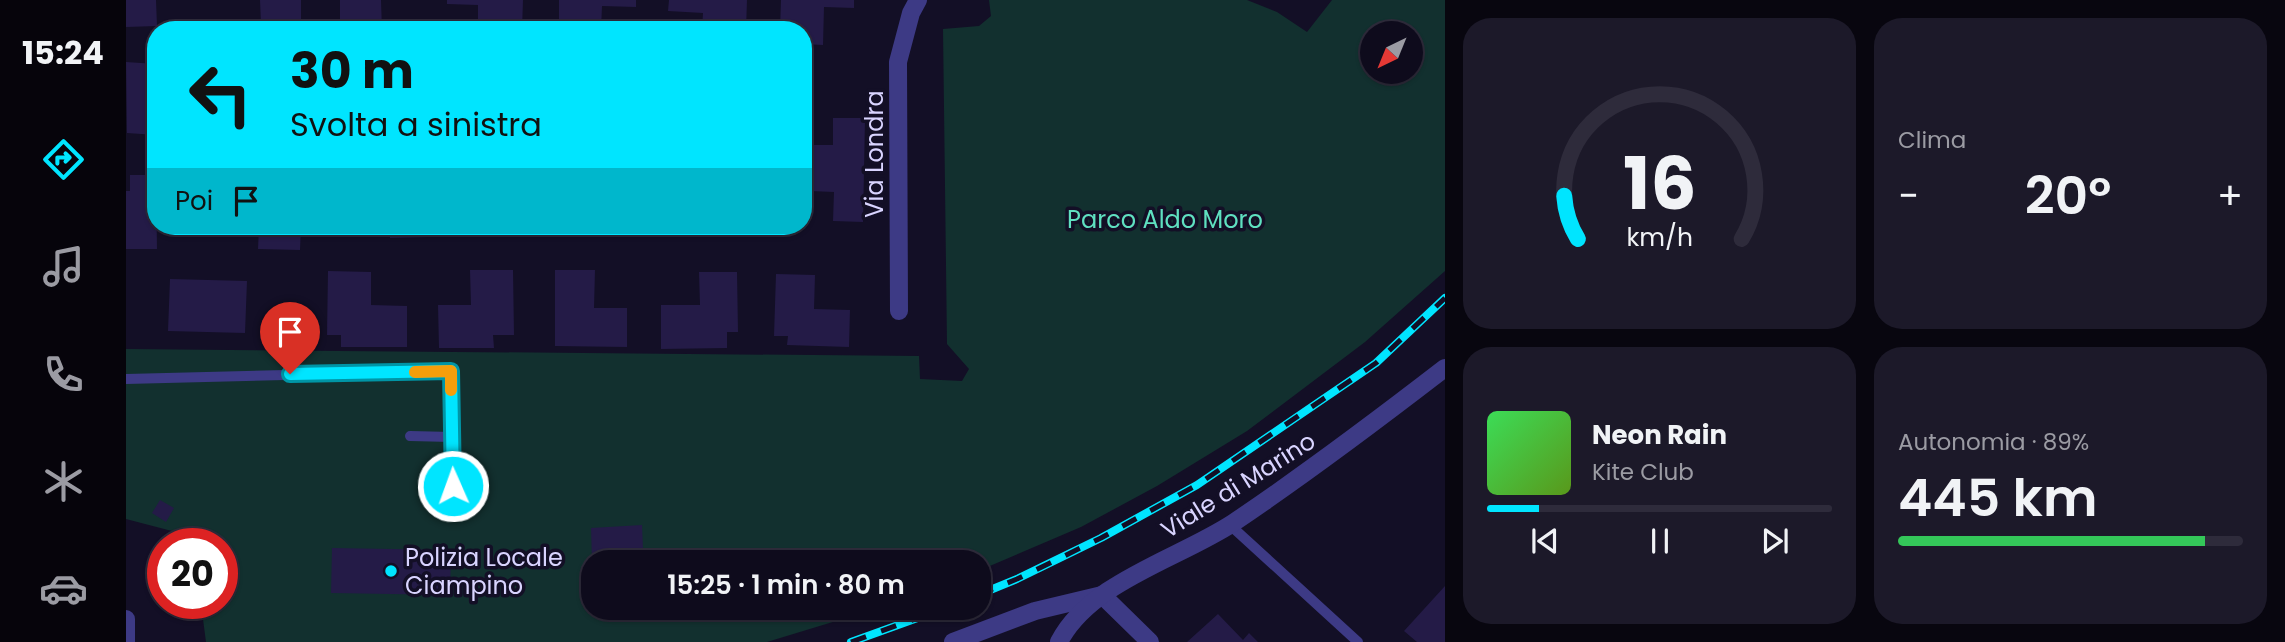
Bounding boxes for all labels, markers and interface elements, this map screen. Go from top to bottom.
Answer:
north arrow [1360,21,1423,84]
map controls [1360,21,1423,84]
text: 15:24 [22,30,104,75]
text: 30 m [290,37,414,105]
icon: left [175,49,266,140]
street label: Via Londra [858,90,891,218]
text: Svolta a sinistra [290,102,542,147]
text: Clima [1898,124,1966,156]
text: 16 [1623,134,1696,235]
icon: directions [39,135,88,184]
text: 20° [2025,159,2111,232]
text: − [1898,169,1919,222]
text: + [2217,169,2243,222]
icon: arrive [227,182,265,220]
text: Poi [175,183,213,219]
park label: Parco Aldo Moro [1067,203,1263,236]
text: km/h [1626,220,1693,255]
icon: music [39,242,88,291]
pin [260,302,320,374]
icon: arrive [271,313,309,351]
icon: phone [39,350,88,399]
text: Neon Rain [1592,417,1727,453]
street label: Viale di Marino [1154,424,1322,546]
text: Autonomia · 89% [1898,426,2089,458]
position arrow [416,449,490,523]
text: Kite Club [1592,456,1694,488]
icon: climate [39,457,88,506]
text: 445 km [1898,461,2097,534]
icon: previous [1526,522,1564,560]
icon: pause [1641,522,1679,560]
icon: next [1756,522,1794,560]
speed limit sign: 20 [147,528,238,619]
place label: Polizia Locale Ciampino [405,541,563,602]
marker: Polizia Locale Ciampino [383,563,399,579]
icon: car [39,564,88,613]
text: 15:25 · 1 min · 80 m [667,567,905,603]

